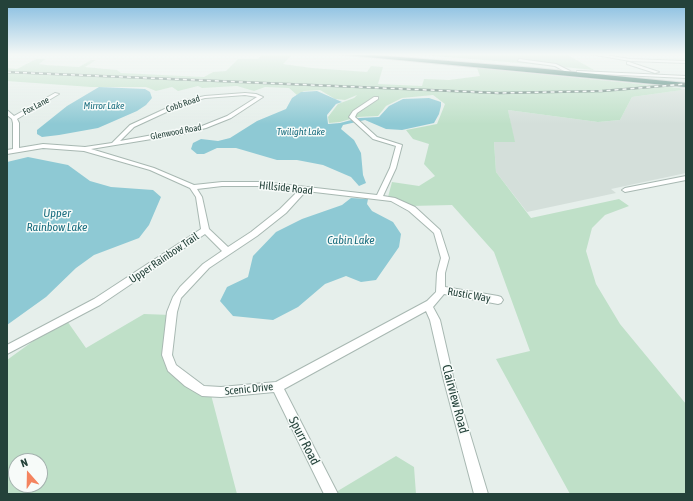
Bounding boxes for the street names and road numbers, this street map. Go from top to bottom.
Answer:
street label: Cobb Road [165,93,201,115]
street label: Fox Lane [21,95,51,117]
street label: Glenwood Road [149,122,203,142]
street label: Hillside Road [259,179,313,197]
street label: Upper Rainbow Trail [127,230,201,286]
street label: Rustic Way [447,285,491,305]
street label: Clairview Road [438,363,472,435]
street label: Scenic Drive [224,380,274,398]
street label: Spurr Road [285,414,323,468]

